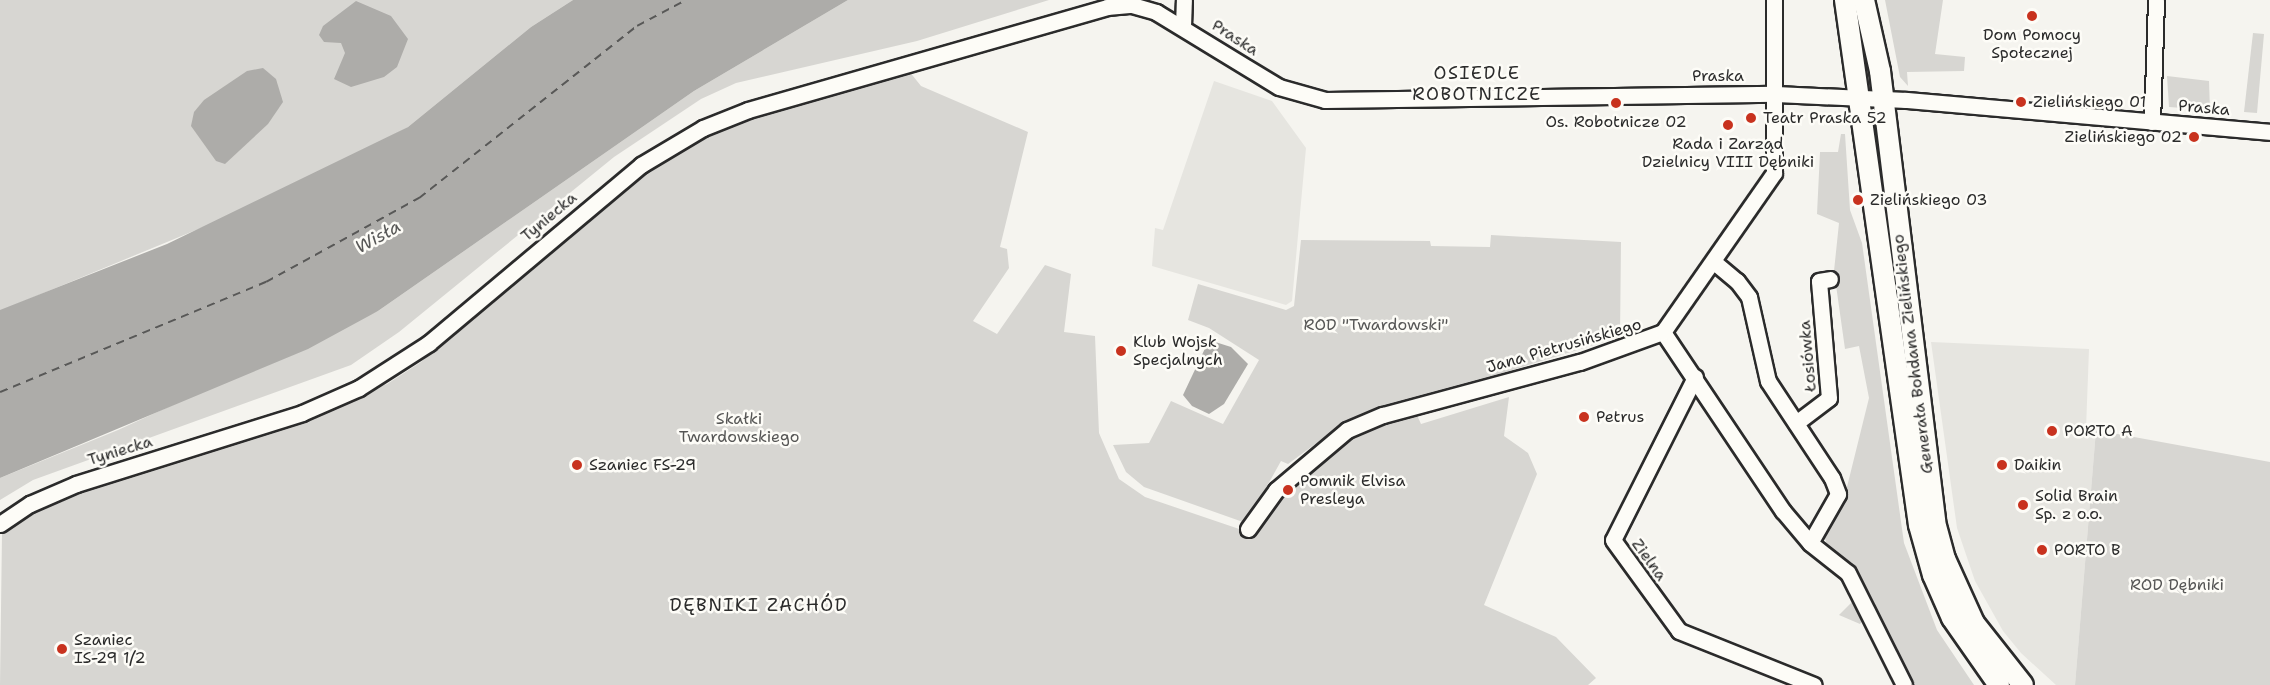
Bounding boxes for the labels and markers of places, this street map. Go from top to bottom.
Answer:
marker: Dom Pomocy Społecznej [2025,9,2039,23]
place label: Dom Pomocy Społecznej [1983,25,2081,63]
place label: Zielińskiego 01 [2033,92,2146,112]
marker: Zielińskiego 01 [2014,95,2028,109]
marker: Os. Robotnicze 02 [1609,96,1623,110]
place label: Teatr Praska 52 [1763,108,1887,128]
marker: Teatr Praska 52 [1744,111,1758,125]
place label: Os. Robotnicze 02 [1545,112,1687,132]
marker: Rada i Zarząd Dzielnicy VIII Dębniki [1721,118,1735,132]
place label: Zielińskiego 02 [2065,127,2182,147]
marker: Zielińskiego 02 [2187,130,2201,144]
place label: Rada i Zarząd Dzielnicy VIII Dębniki [1642,134,1814,172]
place label: Zielińskiego 03 [1870,190,1988,210]
marker: Zielińskiego 03 [1851,193,1865,207]
place label: Klub Wojsk Specjalnych [1133,332,1223,370]
marker: Klub Wojsk Specjalnych [1114,344,1128,358]
place label: Petrus [1596,407,1644,427]
marker: Petrus [1577,410,1591,424]
place label: PORTO A [2064,421,2133,441]
marker: PORTO A [2045,424,2059,438]
place label: Szaniec FS-29 [589,455,696,475]
place label: Daikin [2014,455,2061,475]
marker: Szaniec FS-29 [570,458,584,472]
marker: Daikin [1995,458,2009,472]
place label: Pomnik Elvisa Presleya [1300,471,1405,509]
marker: Pomnik Elvisa Presleya [1281,483,1295,497]
place label: Solid Brain Sp. z o.o. [2035,486,2118,524]
marker: Solid Brain Sp. z o.o. [2016,498,2030,512]
place label: PORTO B [2054,540,2121,560]
marker: PORTO B [2035,543,2049,557]
place label: Szaniec IS-29 1/2 [74,630,146,668]
marker: Szaniec IS-29 1/2 [55,642,69,656]

